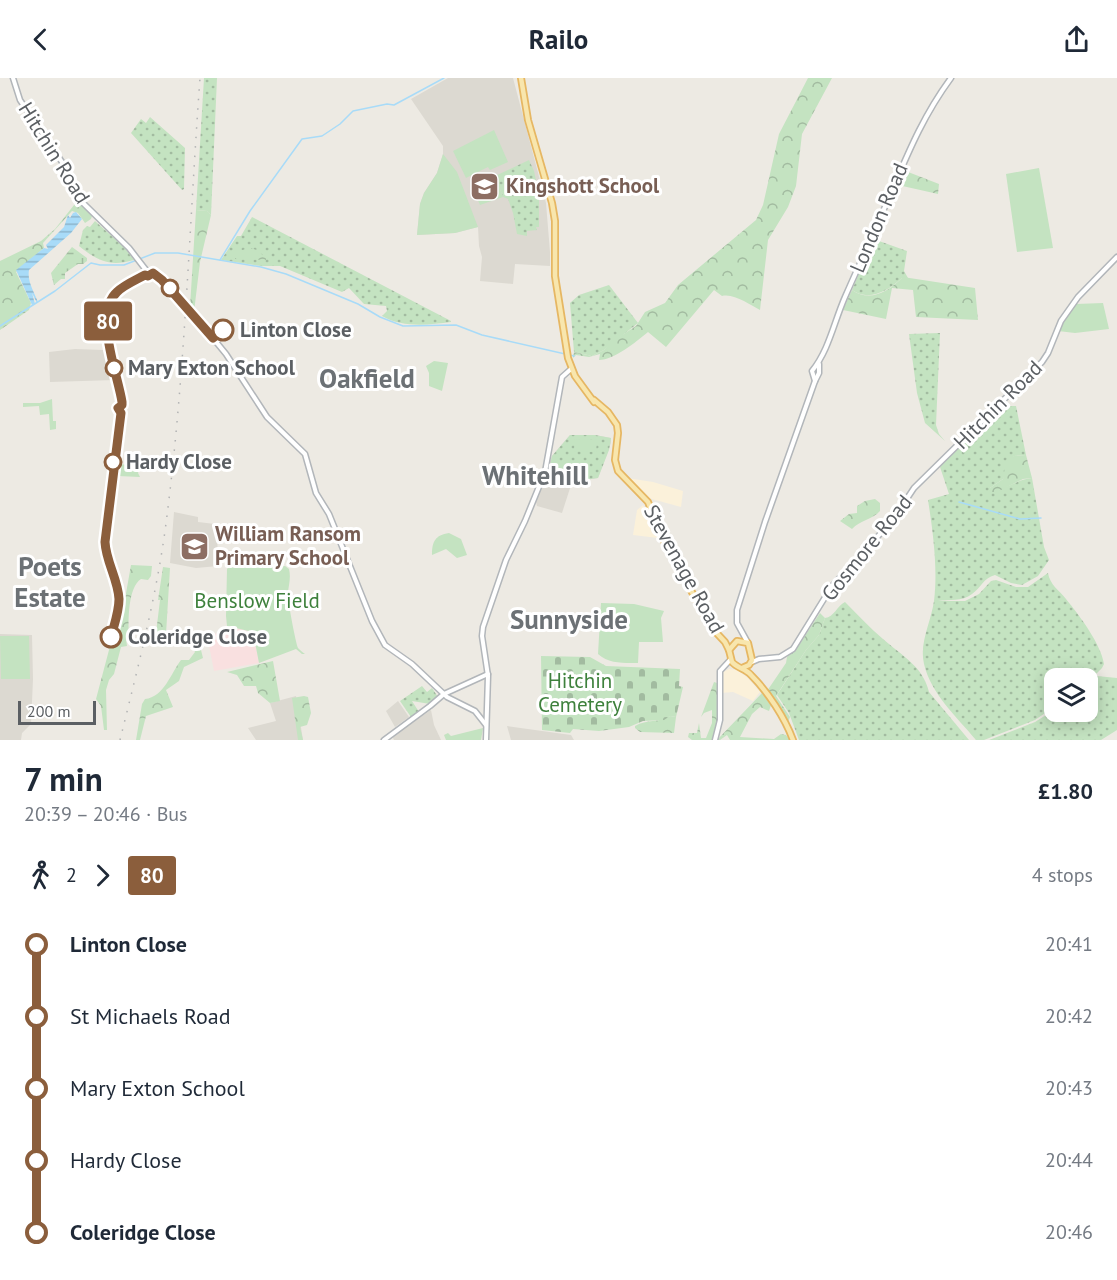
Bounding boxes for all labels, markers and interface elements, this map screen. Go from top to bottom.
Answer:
text: Railo [529,22,588,56]
icon: back [24,23,57,56]
icon: share [1060,23,1093,56]
street label: Hitchin Road [13,97,96,209]
street label: London Road [843,159,914,277]
school or university icon: Kingshott School [469,170,501,202]
place label: Kingshott School [506,172,660,199]
unlabelled marker [161,279,179,297]
line badge: 80 [81,302,135,340]
text: 80 [96,308,120,335]
place label: Linton Close [240,316,352,343]
marker: Linton Close [212,319,234,341]
place label: Mary Exton School [128,354,296,381]
street label: Hitchin Road [948,355,1048,455]
marker: Mary Exton School [105,359,123,377]
district label: Oakfield [319,361,415,395]
place label: Hardy Close [126,448,232,475]
marker: Hardy Close [104,453,122,471]
district label: Whitehill [482,458,588,492]
street label: Gosmore Road [815,489,918,606]
street label: Stevenage Road [638,500,731,638]
place label: William Ransom Primary School [215,520,361,571]
school or university icon: William Ransom Primary School [178,530,210,562]
district label: Poets Estate [14,549,86,614]
park label: Benslow Field [194,587,320,614]
district label: Sunnyside [510,602,628,636]
place label: Coleridge Close [128,623,267,650]
marker: Coleridge Close [100,626,122,648]
park label: Hitchin Cemetery [538,667,622,718]
map controls [1044,668,1098,722]
button: layers [1044,668,1098,722]
scale bar [18,698,96,726]
text: 200 m [27,701,70,721]
text: 7 min [24,757,103,800]
text: £1.80 [1038,777,1093,805]
text: 20:39 – 20:46 · Bus [24,801,188,827]
icon: walk [24,859,57,892]
icon: forward [86,859,119,892]
text: 2 [66,862,77,888]
text: 80 [140,862,164,889]
text: 4 stops [1032,862,1093,888]
text: Linton Close [70,930,187,958]
text: 20:41 [1045,931,1093,957]
text: St Michaels Road [70,1002,231,1030]
text: 20:42 [1045,1003,1093,1029]
text: Mary Exton School [70,1074,245,1102]
text: 20:43 [1045,1075,1093,1101]
text: Hardy Close [70,1146,182,1174]
text: 20:44 [1045,1147,1093,1173]
text: Coleridge Close [70,1218,216,1246]
text: 20:46 [1045,1219,1093,1245]

